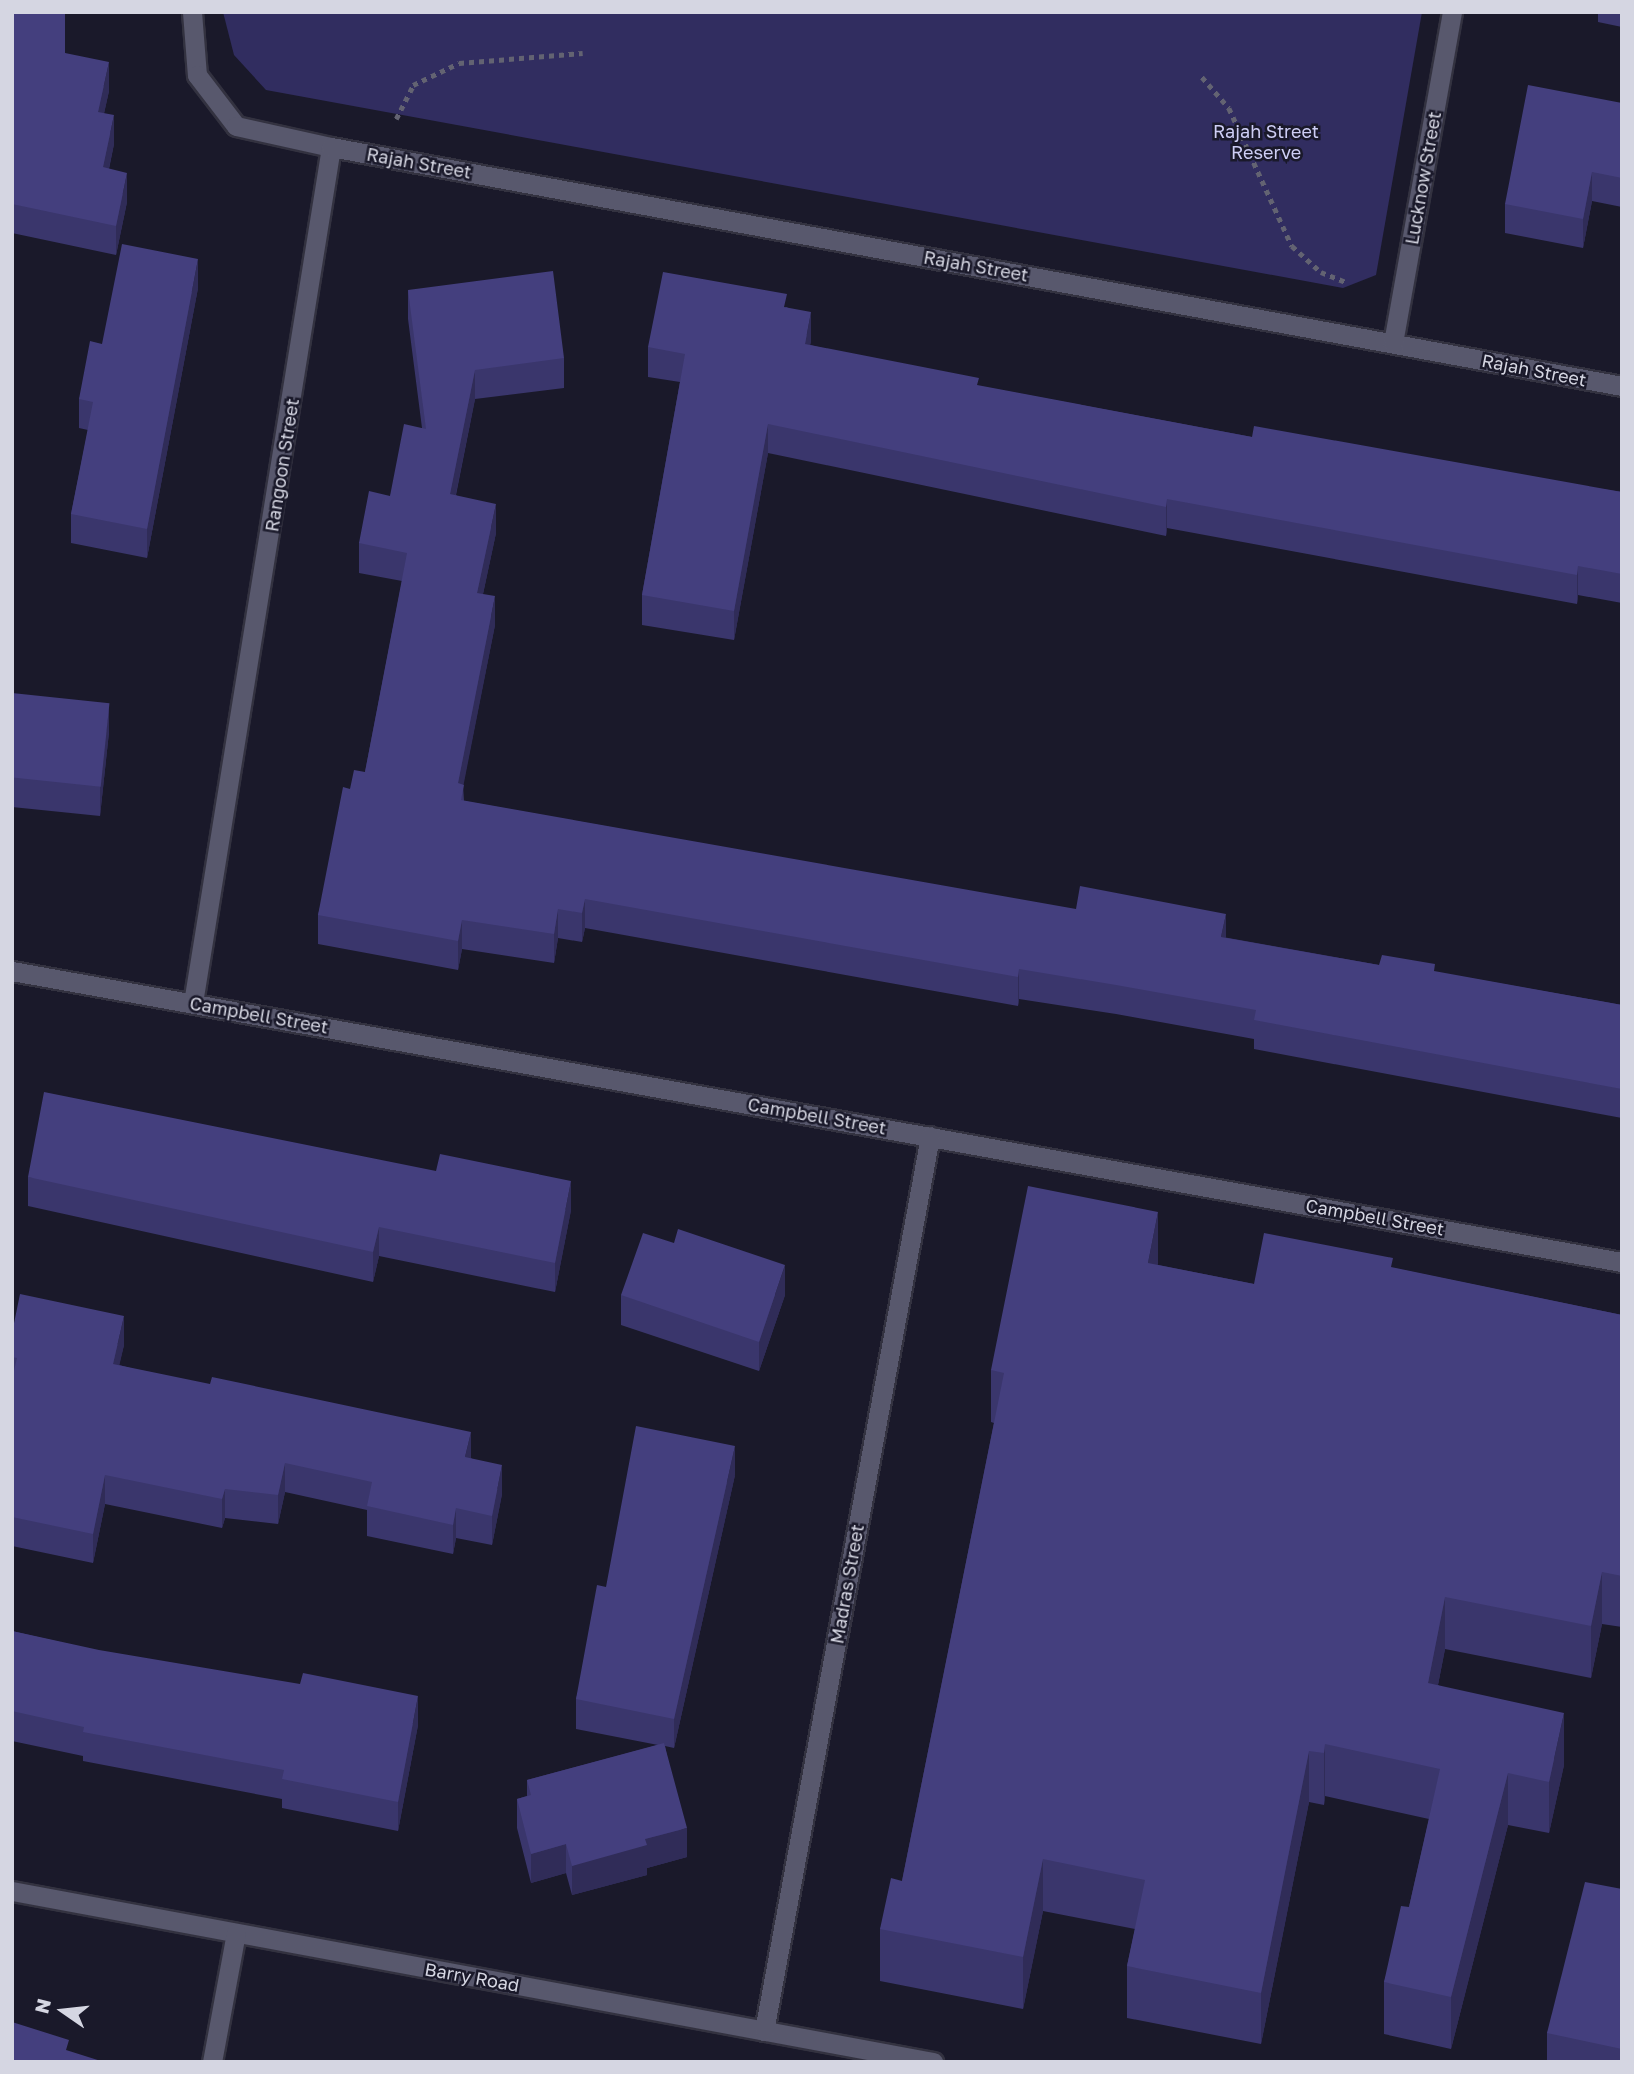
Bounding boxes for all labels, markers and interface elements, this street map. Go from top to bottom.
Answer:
street label: Lucknow Street [1401,110,1445,246]
park label: Rajah Street Reserve [1213,121,1319,164]
street label: Rajah Street [365,143,473,183]
street label: Rajah Street [922,246,1030,286]
street label: Rajah Street [1480,349,1588,391]
street label: Rangoon Street [261,397,303,533]
street label: Campbell Street [188,992,330,1038]
street label: Campbell Street [746,1093,888,1139]
street label: Campbell Street [1304,1194,1446,1240]
street label: Madras Street [826,1523,868,1645]
street label: Barry Road [423,1958,521,1996]
north arrow [28,1976,98,2046]
text: N [29,1996,55,2016]

